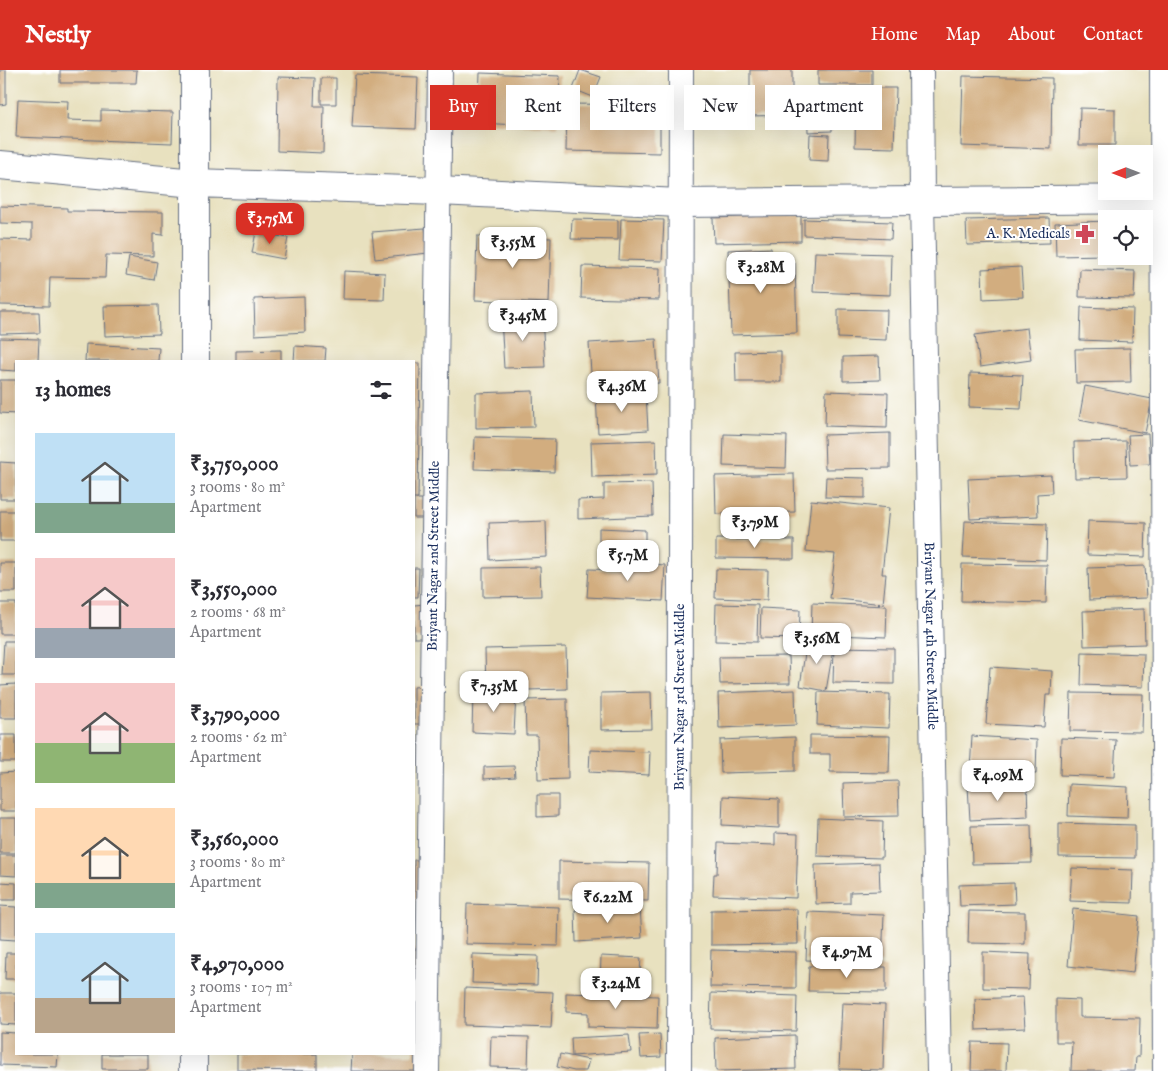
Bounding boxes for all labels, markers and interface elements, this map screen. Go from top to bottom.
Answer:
text: Nestly [25,20,91,51]
text: Home [871,24,918,47]
text: Map [946,24,980,47]
text: About [1008,24,1055,47]
text: Contact [1083,24,1143,47]
chip: Buy [430,85,496,130]
chip: Rent [506,85,580,130]
chip: Filters [590,85,674,130]
chip: New [684,85,755,130]
chip: Apartment [765,85,882,130]
north arrow [1098,145,1152,200]
map controls [1098,145,1153,265]
pin: ₹3.75M [229,202,311,245]
text: ₹3.75M [247,209,293,229]
button: locate [1098,210,1153,265]
pharmacy icon: A. K. Medicals [1074,223,1096,245]
place label: A. K. Medicals [985,225,1070,243]
pin: ₹3.55M [472,226,554,269]
text: ₹3.55M [490,233,536,253]
pin: ₹3.28M [720,252,802,294]
text: ₹3.28M [737,258,785,278]
pin: ₹3.45M [482,300,564,342]
text: ₹3.45M [499,306,547,326]
pin: ₹4.36M [581,370,663,413]
icon: filters [367,376,395,404]
text: 13 homes [35,377,111,404]
text: ₹4.36M [598,377,646,397]
text: ₹3,750,000 [190,451,279,478]
icon: home [75,453,135,513]
street label: Briyant Nagar 2nd Street Middle [423,460,444,651]
text: 3 rooms · 80 m² [190,478,286,498]
text: Apartment [190,498,261,518]
pin: ₹3.79M [714,506,796,549]
text: ₹3.79M [731,513,779,533]
pin: ₹5.7M [593,540,663,582]
street label: Briyant Nagar 4th Street Middle [920,542,941,731]
text: ₹5.7M [608,546,648,566]
text: ₹3,550,000 [190,576,277,603]
icon: home [75,578,135,638]
text: 2 rooms · 68 m² [190,603,286,623]
street label: Briyant Nagar 3rd Street Middle [671,603,689,790]
pin: ₹3.56M [776,622,858,665]
text: Apartment [190,623,261,643]
text: ₹3.56M [794,629,840,649]
pin: ₹7.35M [453,670,535,713]
text: ₹7.35M [471,677,517,697]
text: ₹3,790,000 [190,701,280,728]
icon: home [75,703,135,763]
text: 2 rooms · 62 m² [190,728,287,748]
text: Apartment [190,748,261,768]
pin: ₹4.09M [957,760,1039,802]
text: ₹4.09M [973,766,1023,786]
text: ₹3,560,000 [190,826,279,853]
icon: home [75,828,135,888]
text: 3 rooms · 80 m² [190,853,286,873]
text: Apartment [190,873,261,893]
pin: ₹6.22M [567,882,649,924]
text: ₹6.22M [583,888,633,908]
pin: ₹4.97M [806,936,888,979]
text: ₹4.97M [822,943,872,963]
text: ₹4,970,000 [190,951,284,978]
icon: home [75,953,135,1013]
pin: ₹3.24M [575,968,657,1010]
text: ₹3.24M [592,974,640,994]
text: 3 rooms · 107 m² [190,978,293,998]
text: Apartment [190,998,261,1018]

